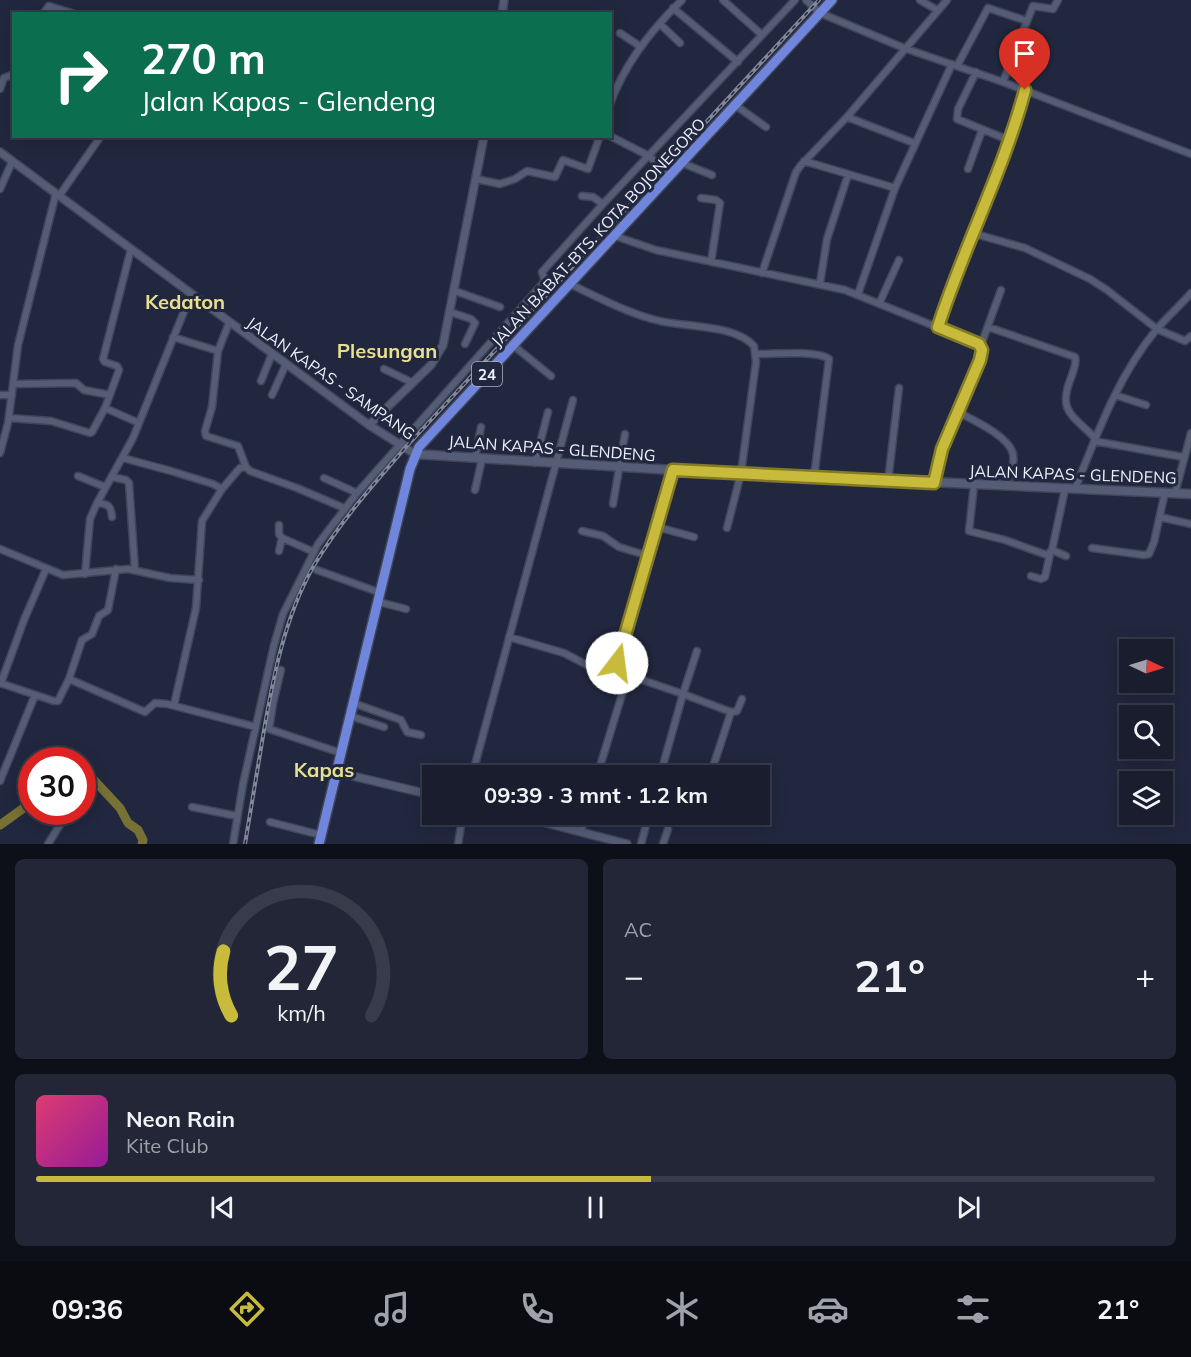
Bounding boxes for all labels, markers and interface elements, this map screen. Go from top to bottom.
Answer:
pin [999,28,1050,90]
text: 270 m [141,32,266,85]
icon: right [42,36,120,114]
icon: arrive [1008,37,1041,70]
text: Jalan Kapas - Glendeng [141,84,436,118]
street label: JALAN BABAT-BTS. KOTA BOJONEGORO [487,114,709,350]
district label: Kedaton [145,289,225,314]
street label: JALAN KAPAS - SAMPANG [243,312,419,444]
district label: Plesungan [337,338,437,363]
road number: 24 [472,362,502,386]
street label: JALAN KAPAS - GLENDENG [448,431,656,465]
street label: JALAN KAPAS - GLENDENG [969,460,1177,488]
position arrow [585,631,649,695]
north arrow [1119,639,1173,693]
map controls [1119,639,1173,825]
button: search [1119,705,1173,759]
speed limit sign: 30 [18,747,96,825]
district label: Kapas [294,757,354,782]
button: layers [1119,771,1173,825]
text: 09:39 · 3 mnt · 1.2 km [484,781,708,809]
text: AC [624,917,652,942]
text: 27 [264,927,339,1006]
text: 21° [854,947,925,1003]
text: − [624,955,644,996]
text: + [1135,955,1155,996]
text: km/h [277,999,326,1026]
text: Neon Rain [126,1105,235,1133]
text: Kite Club [126,1133,208,1158]
icon: previous [206,1191,239,1224]
icon: pause [579,1191,612,1224]
icon: next [952,1191,985,1224]
icon: directions [226,1288,268,1330]
icon: music [371,1288,413,1330]
icon: phone [516,1288,558,1330]
icon: climate [661,1288,703,1330]
icon: car [807,1288,849,1330]
icon: filters [952,1288,994,1330]
text: 09:36 [52,1292,123,1326]
text: 21° [1097,1292,1139,1326]

